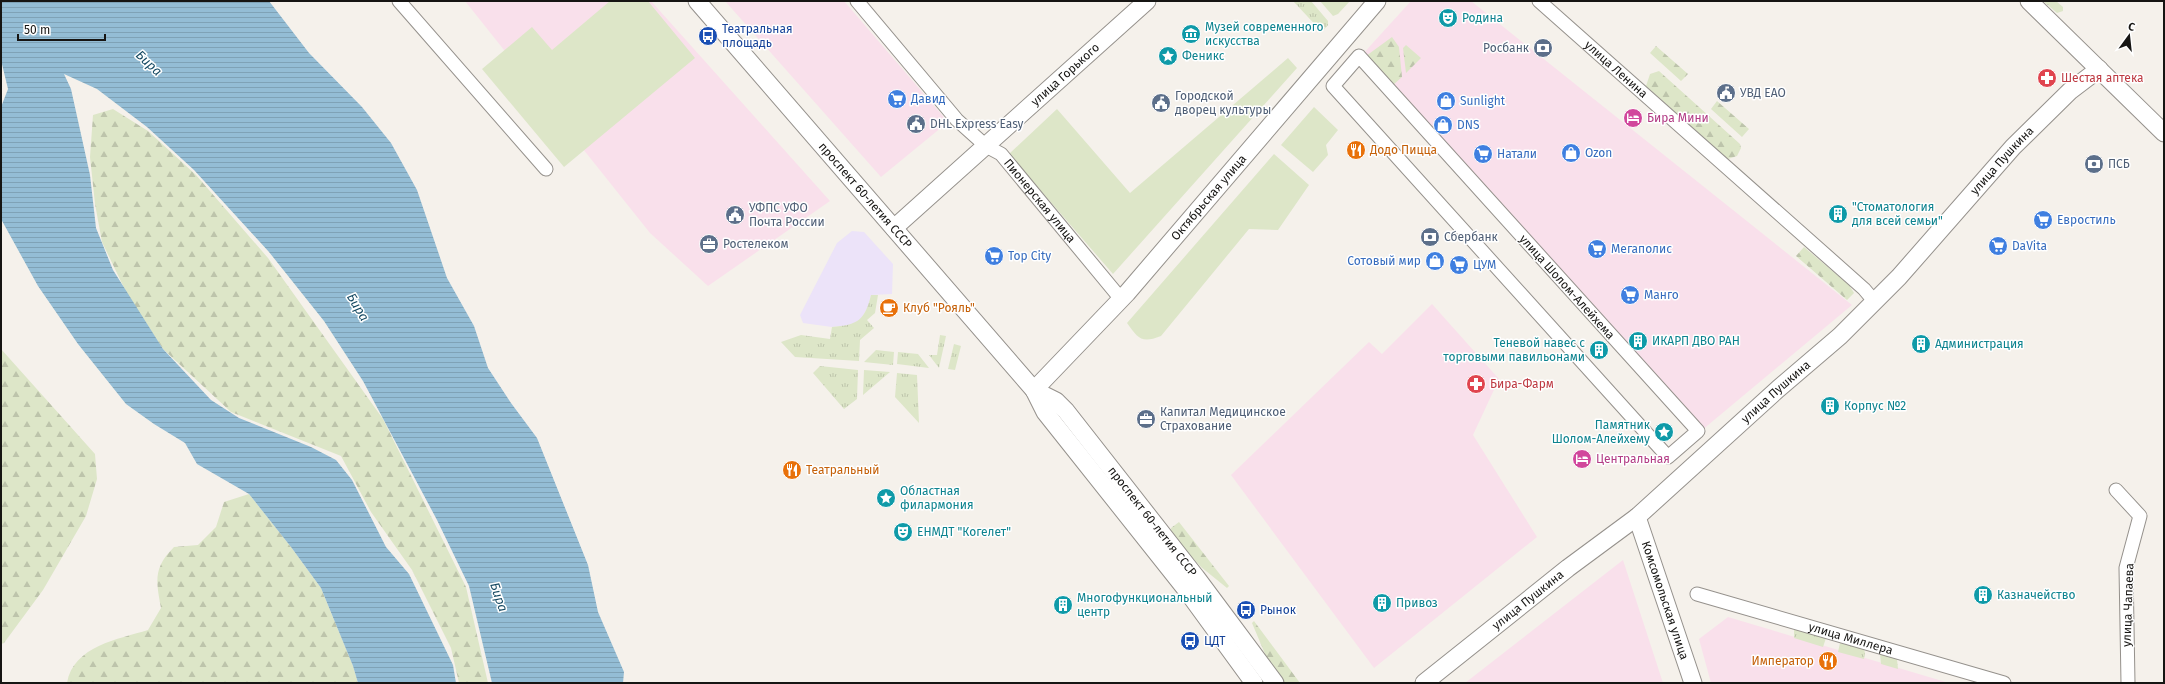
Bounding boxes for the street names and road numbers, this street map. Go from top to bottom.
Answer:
street label: улица Ленина [1582,38,1650,101]
street label: улица Горького [1028,40,1102,109]
street label: улица Пушкина [1967,124,2037,198]
street label: проспект 60-летия СССР [816,139,915,251]
street label: Октябрьская улица [1168,152,1249,243]
street label: Пионерская улица [1001,156,1078,246]
street label: улица Шолом-Алейхема [1516,232,1618,342]
street label: улица Пушкина [1738,358,1813,426]
street label: проспект 60-летия СССР [1105,464,1200,579]
street label: Комсомольская улица [1639,539,1692,661]
street label: улица Чапаева [2120,563,2136,647]
street label: улица Пушкина [1489,567,1566,633]
street label: улица Миллера [1807,620,1894,657]

